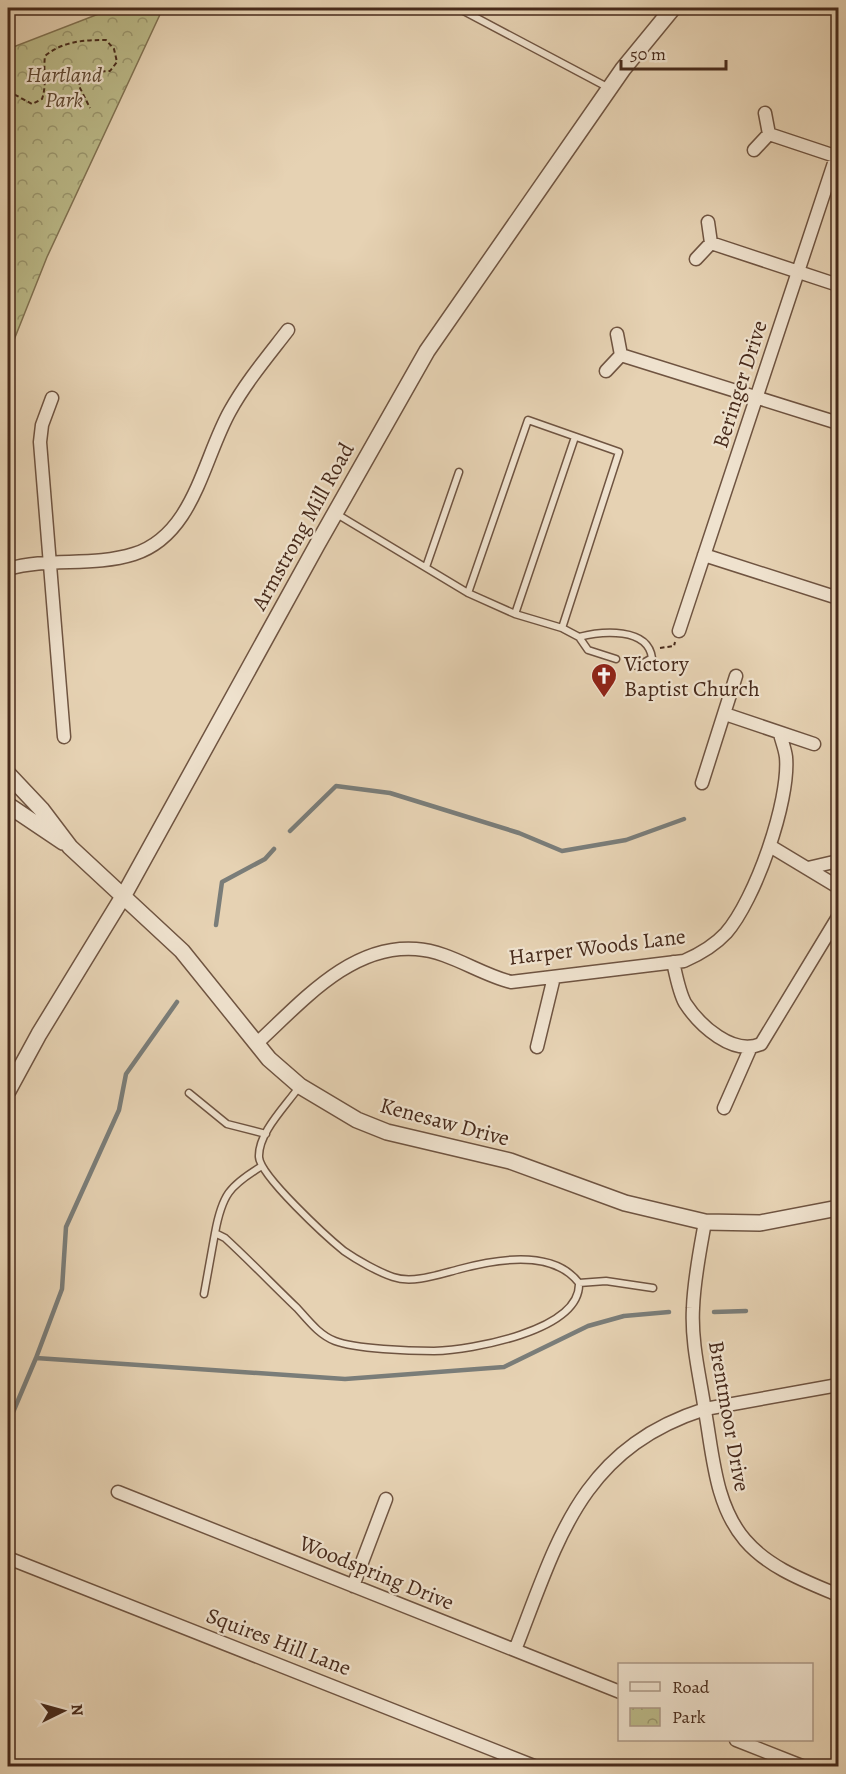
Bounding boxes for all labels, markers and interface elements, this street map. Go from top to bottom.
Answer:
scale bar [621,33,726,71]
text: 50 m [630,42,666,66]
park label: Hartland Park [26,60,102,115]
street label: Beringer Drive [705,317,775,452]
street label: Armstrong Mill Road [244,437,361,617]
place label: Victory Baptist Church [623,649,760,704]
church icon: Victory Baptist Church [589,661,619,699]
street label: Harper Woods Lane [507,921,687,973]
street label: Kenesaw Drive [377,1090,513,1154]
street label: Brentmoor Drive [701,1338,757,1494]
street label: Woodspring Drive [294,1528,459,1618]
street label: Squires Hill Lane [202,1601,355,1683]
legend [618,1663,813,1741]
text: Road [672,1675,710,1699]
north arrow [33,1681,93,1741]
text: N [65,1703,88,1717]
text: Park [672,1705,706,1729]

